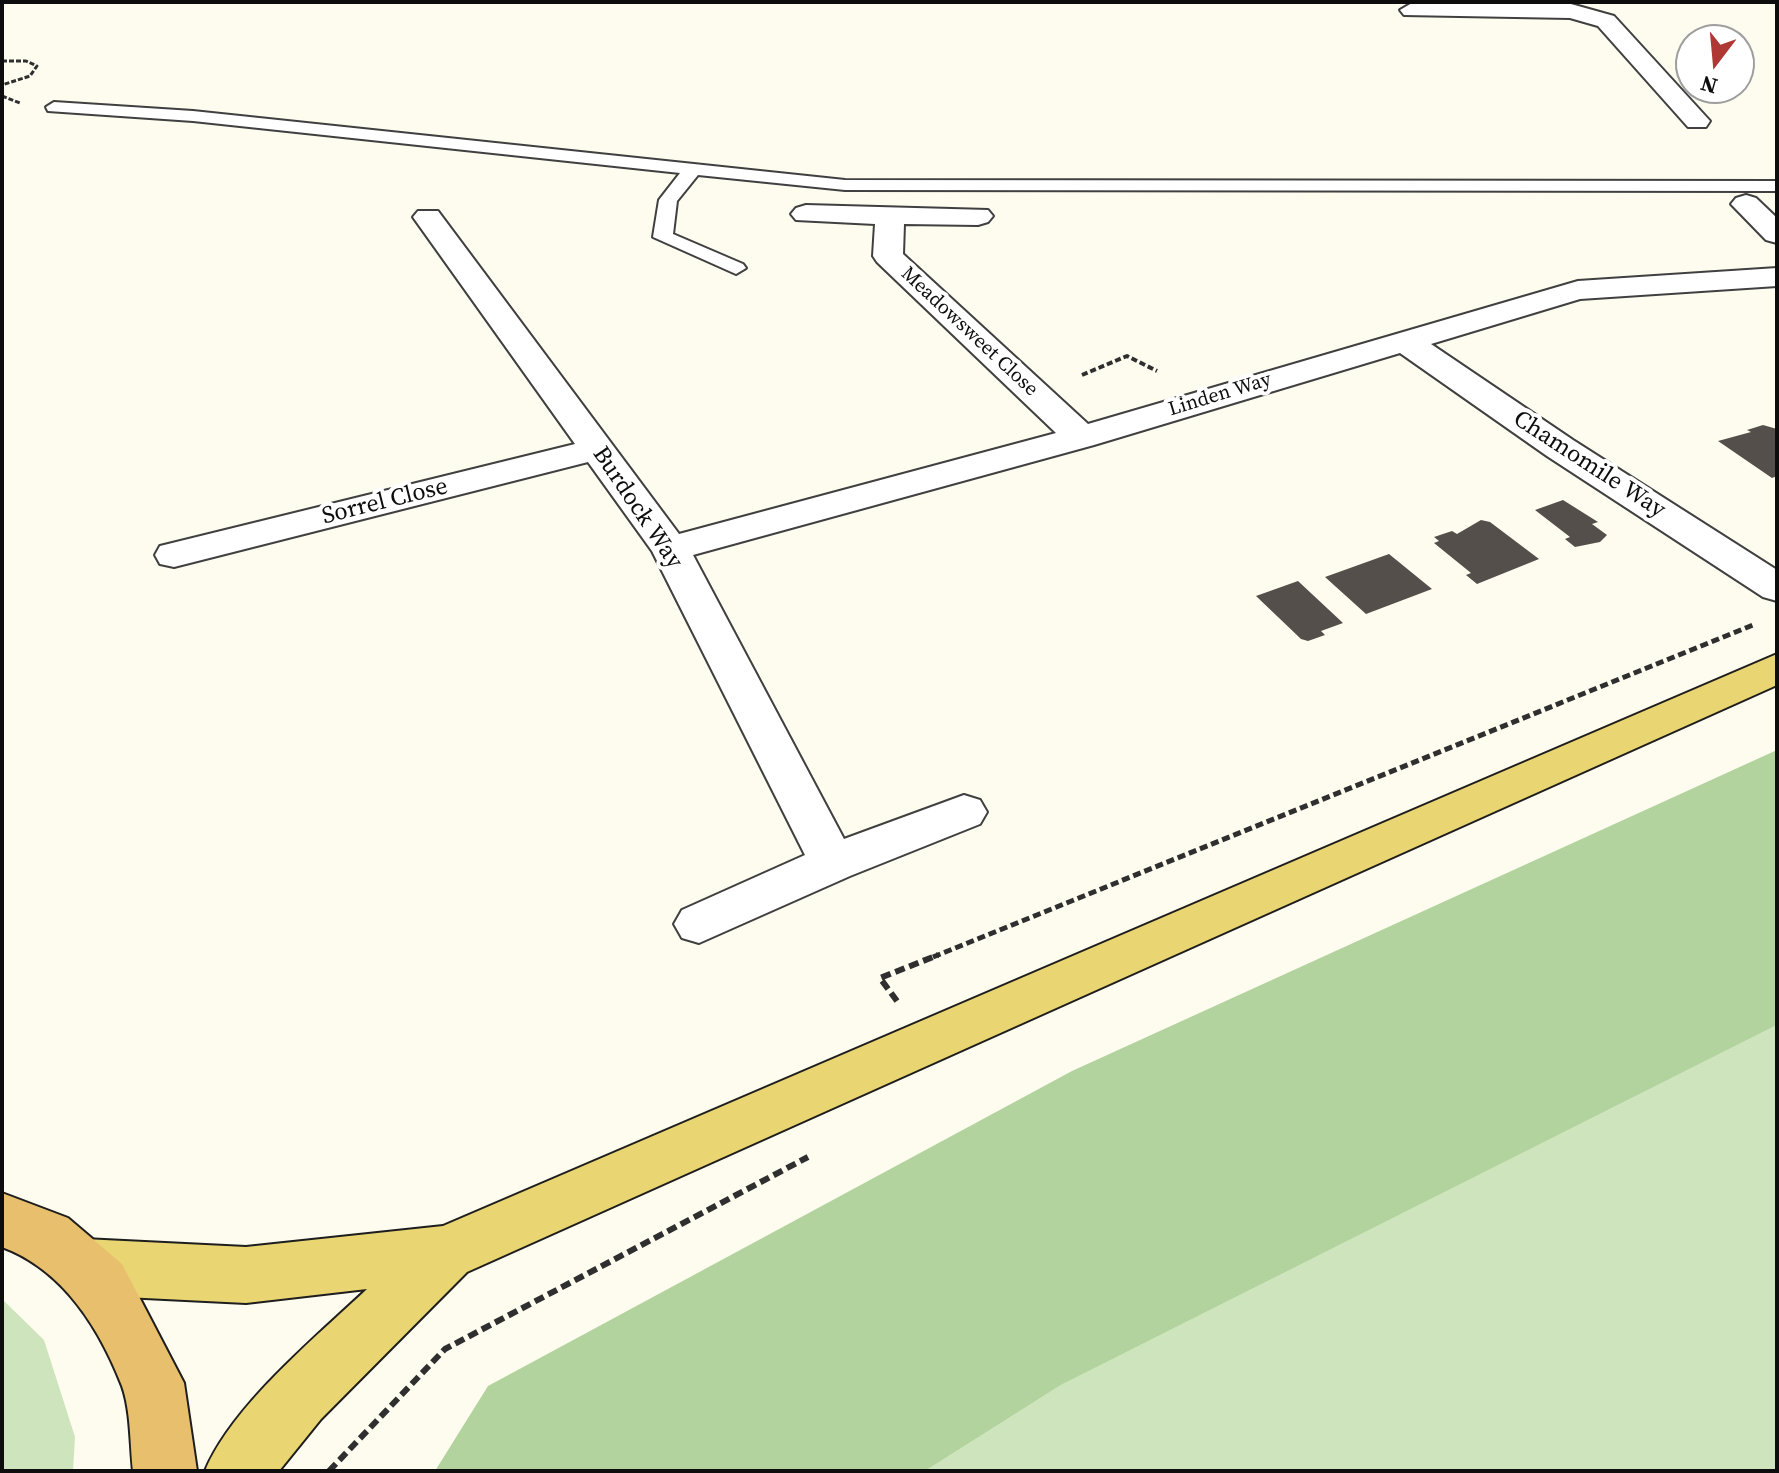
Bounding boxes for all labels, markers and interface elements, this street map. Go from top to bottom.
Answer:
north arrow [1675,24,1755,104]
text: N [1697,69,1721,102]
street label: Meadowsweet Close [895,262,1043,402]
street label: Linden Way [1166,368,1274,422]
street label: Chamomile Way [1507,405,1671,525]
street label: Burdock Way [586,441,688,575]
street label: Sorrel Close [319,472,451,532]

